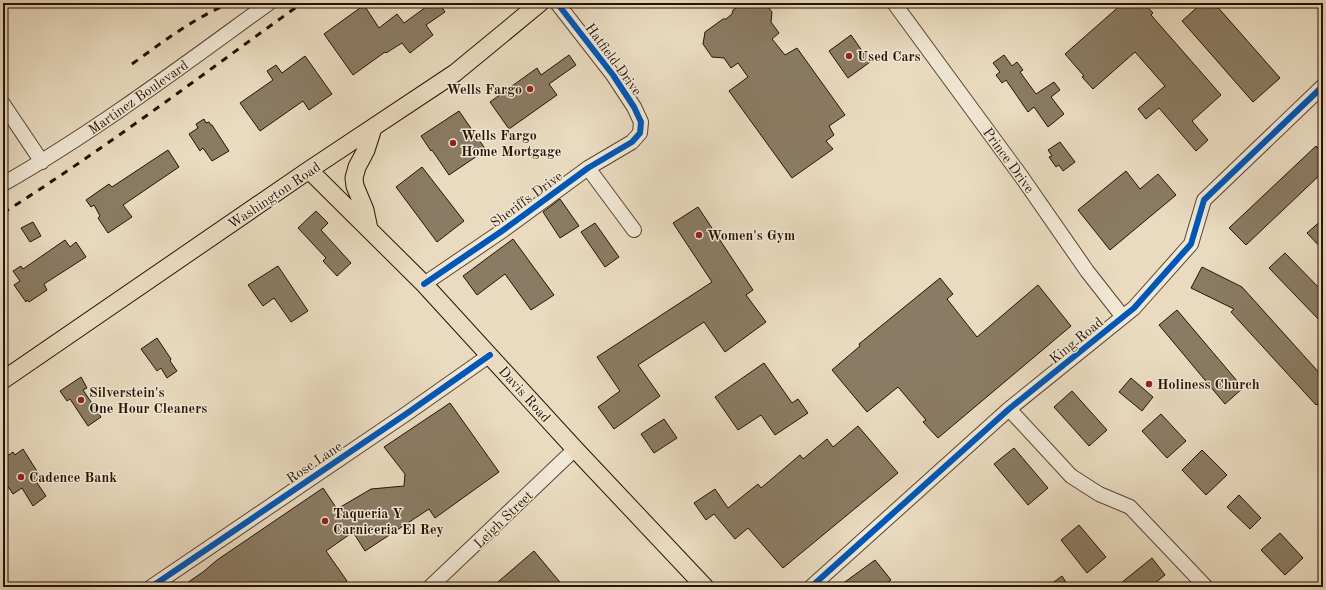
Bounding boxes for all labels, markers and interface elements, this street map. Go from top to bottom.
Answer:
street label: Hatfield Drive [582,21,644,98]
place label: Used Cars [857,50,921,64]
marker: Used Cars [844,51,854,61]
street label: Martinez Boulevard [86,58,191,138]
place label: Wells Fargo [446,83,522,97]
marker: Wells Fargo [525,84,535,94]
street label: Prince Drive [980,125,1036,196]
place label: Wells Fargo Home Mortgage [461,129,561,159]
marker: Wells Fargo Home Mortgage [448,138,458,148]
street label: Washington Road [226,160,323,232]
street label: Sheriffs Drive [488,169,565,230]
place label: Women's Gym [707,229,795,243]
marker: Women's Gym [694,230,704,240]
street label: King Road [1047,315,1106,367]
street label: Davis Road [496,364,553,425]
place label: Holiness Church [1157,378,1260,392]
marker: Holiness Church [1144,379,1154,389]
place label: Silverstein's One Hour Cleaners [89,386,207,416]
marker: Silverstein's One Hour Cleaners [76,395,86,405]
street label: Rose Lane [284,439,345,486]
place label: Cadence Bank [29,471,117,485]
marker: Cadence Bank [16,472,26,482]
street label: Leigh Street [472,488,536,551]
place label: Taqueria Y Carniceria El Rey [333,507,444,537]
marker: Taqueria Y Carniceria El Rey [320,516,330,526]

